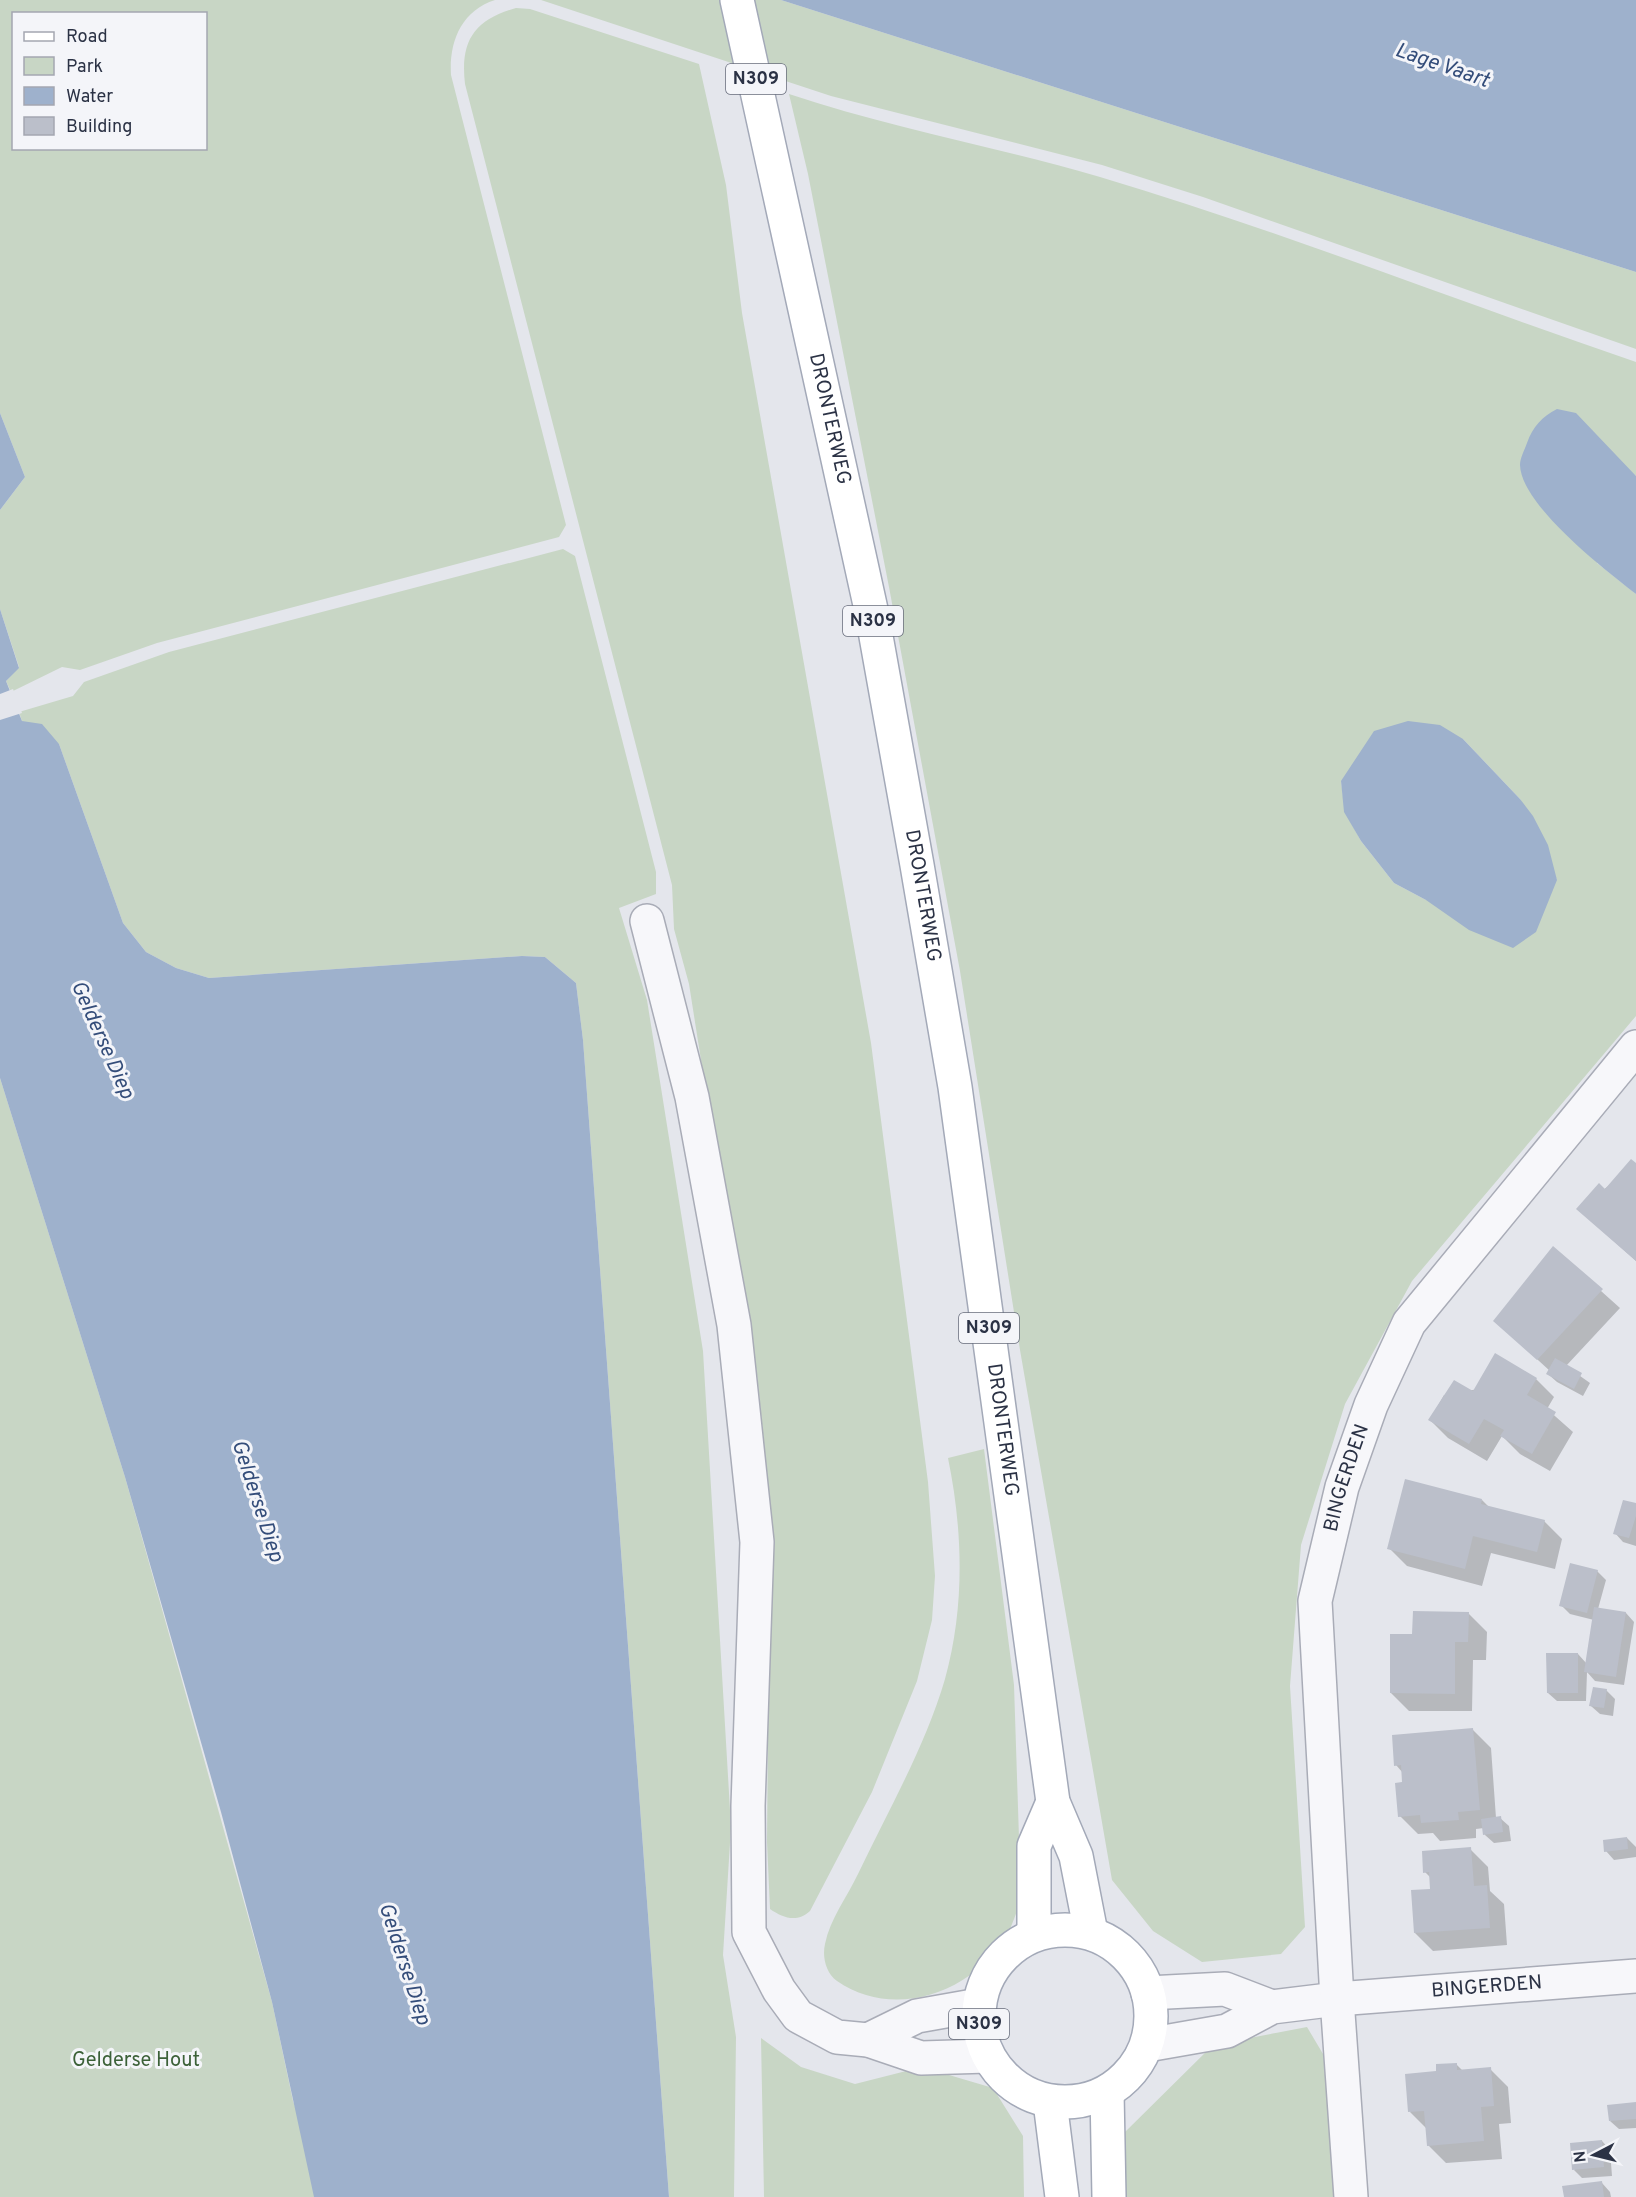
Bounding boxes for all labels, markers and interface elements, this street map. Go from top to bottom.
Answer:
legend [12,12,207,150]
text: Road [66,26,108,49]
water label: Lage Vaart [1392,37,1494,95]
text: Park [66,56,103,79]
road number: N309 [726,64,786,94]
text: Water [66,86,113,109]
text: Building [66,116,132,139]
street label: DRONTERWEG [802,351,856,487]
road number: N309 [843,606,903,636]
street label: DRONTERWEG [898,828,946,964]
water label: Gelderse Diep [64,977,140,1104]
road number: N309 [959,1313,1019,1343]
street label: DRONTERWEG [980,1362,1024,1498]
street label: BINGERDEN [1319,1421,1376,1535]
water label: Gelderse Diep [225,1437,290,1566]
water label: Gelderse Diep [372,1900,437,2029]
street label: BINGERDEN [1430,1970,1543,2005]
road number: N309 [949,2009,1009,2039]
park label: Gelderse Hout [72,2048,200,2074]
north arrow [1564,2125,1624,2185]
text: N [1570,2150,1592,2164]

